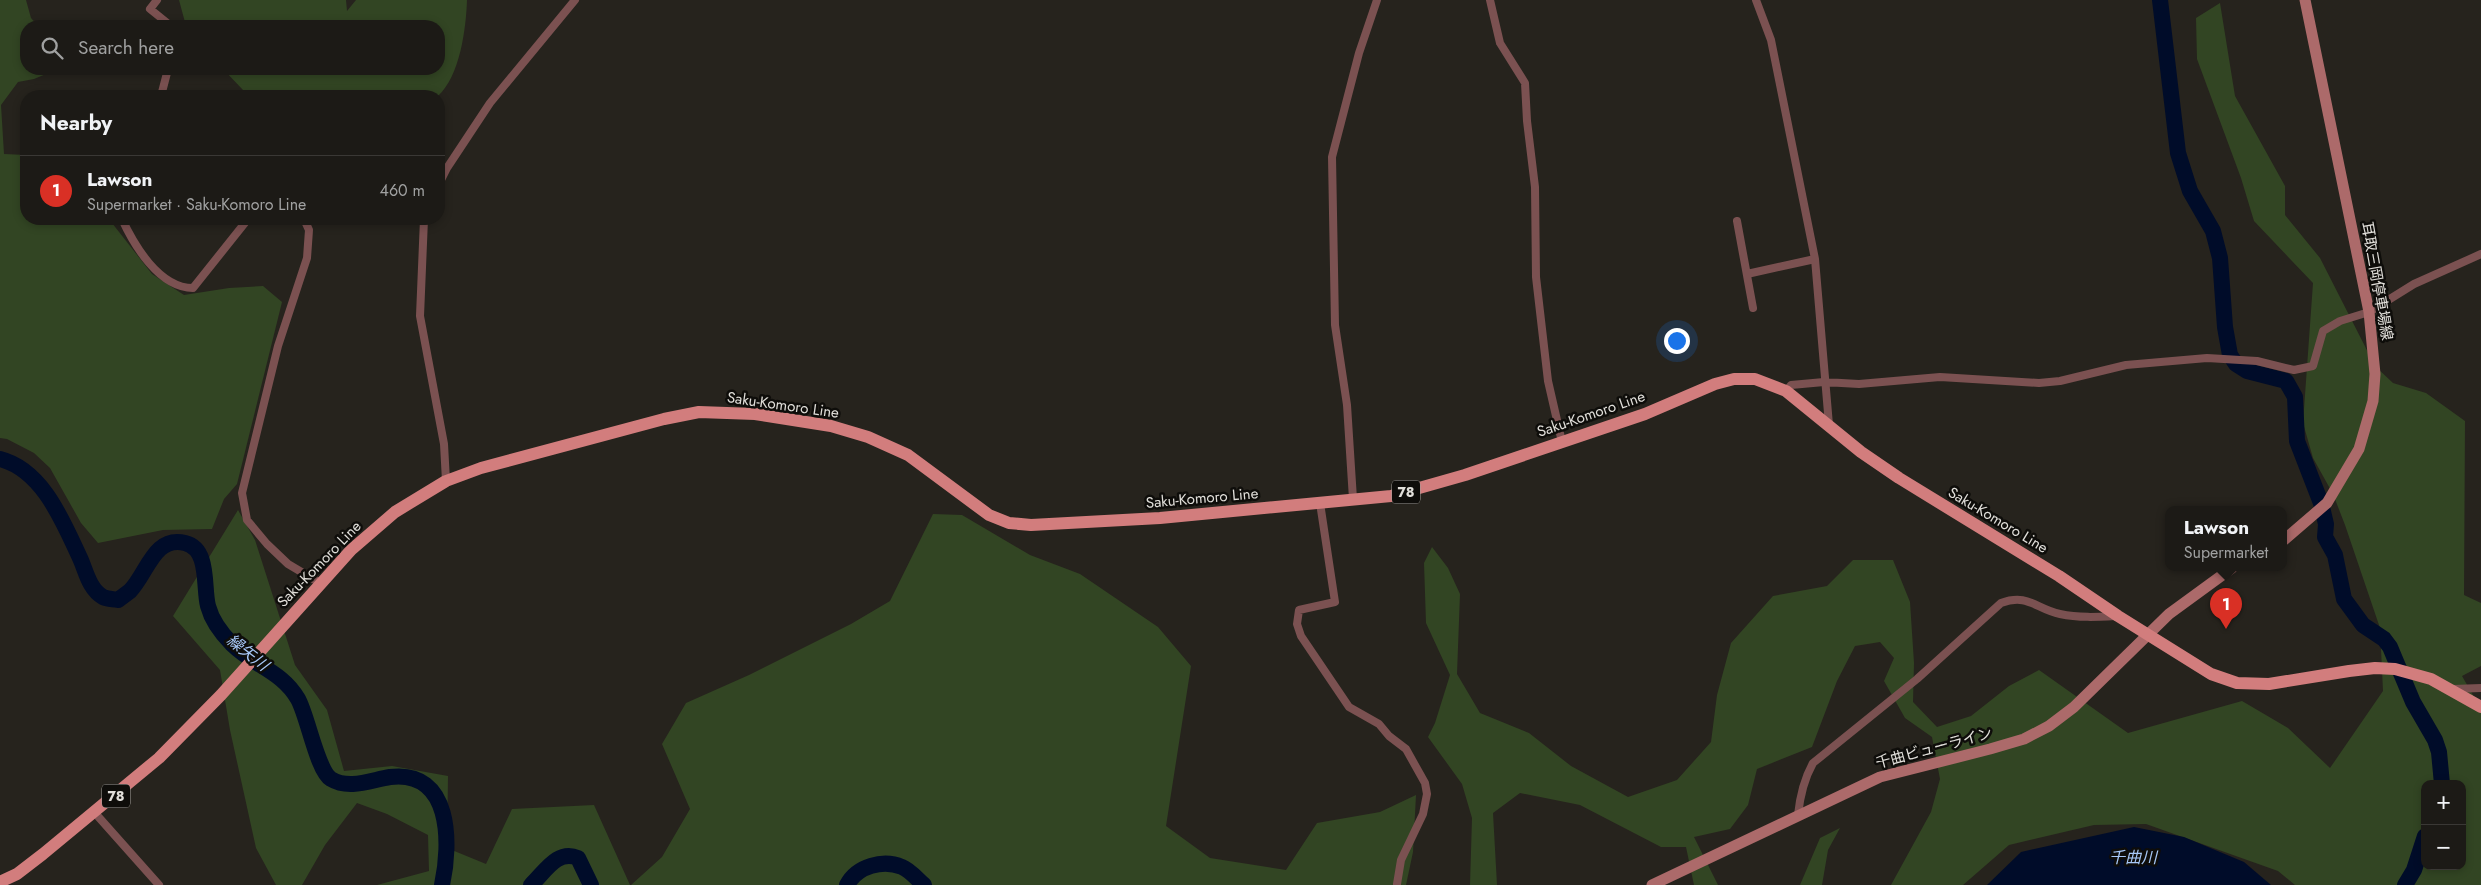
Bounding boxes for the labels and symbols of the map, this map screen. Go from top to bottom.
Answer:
street label: 耳取三岡停車場線 [2356,220,2398,342]
your location [1664,328,1690,354]
street label: Saku-Komoro Line [1534,385,1648,443]
street label: Saku-Komoro Line [726,386,841,424]
road number: 78 [1392,481,1420,504]
street label: Saku-Komoro Line [1944,481,2052,559]
street label: Saku-Komoro Line [1145,482,1259,514]
street label: Saku-Komoro Line [272,516,366,612]
pin: 1 [2210,588,2242,629]
water label: 繰矢川 [222,629,275,677]
street label: 千曲ビューライン [1873,722,1995,774]
road number: 78 [102,784,130,808]
water label: 千曲川 [2109,846,2159,869]

